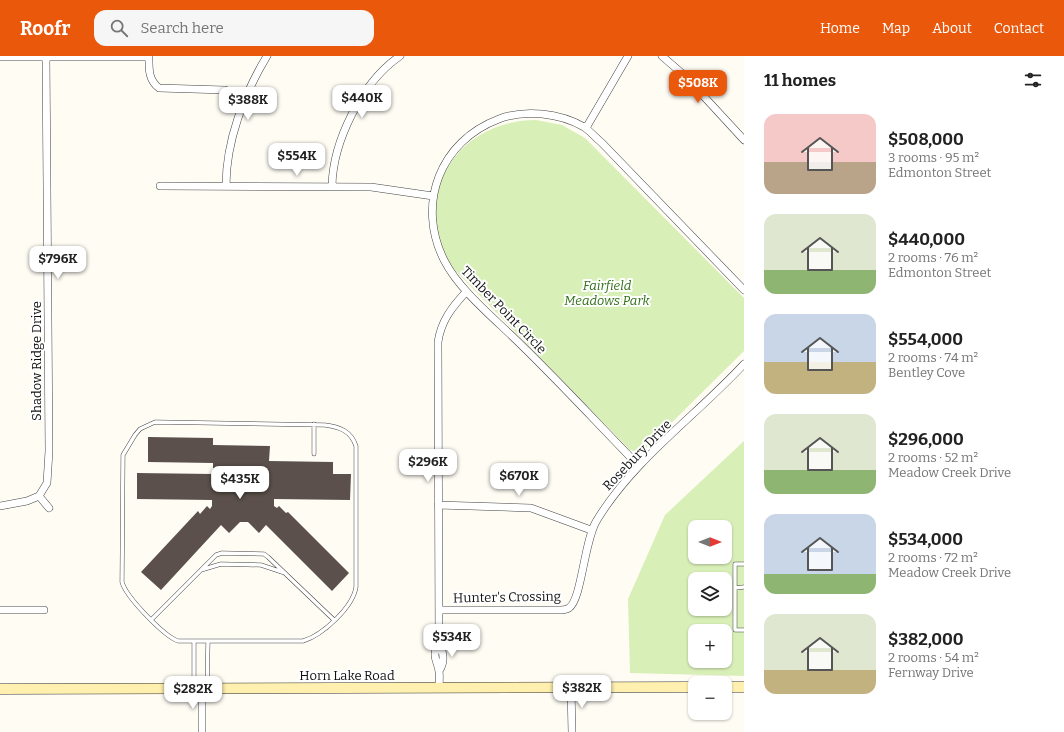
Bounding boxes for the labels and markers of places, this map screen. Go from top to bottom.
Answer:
pin: $508K [670,70,726,104]
pin: $440K [334,85,390,119]
pin: $388K [220,87,276,121]
pin: $554K [269,143,325,177]
pin: $796K [30,246,86,280]
pin: $296K [400,449,456,483]
pin: $670K [491,463,547,497]
pin: $435K [212,466,268,500]
pin: $534K [424,624,480,658]
pin: $382K [554,675,610,709]
pin: $282K [165,676,221,710]

